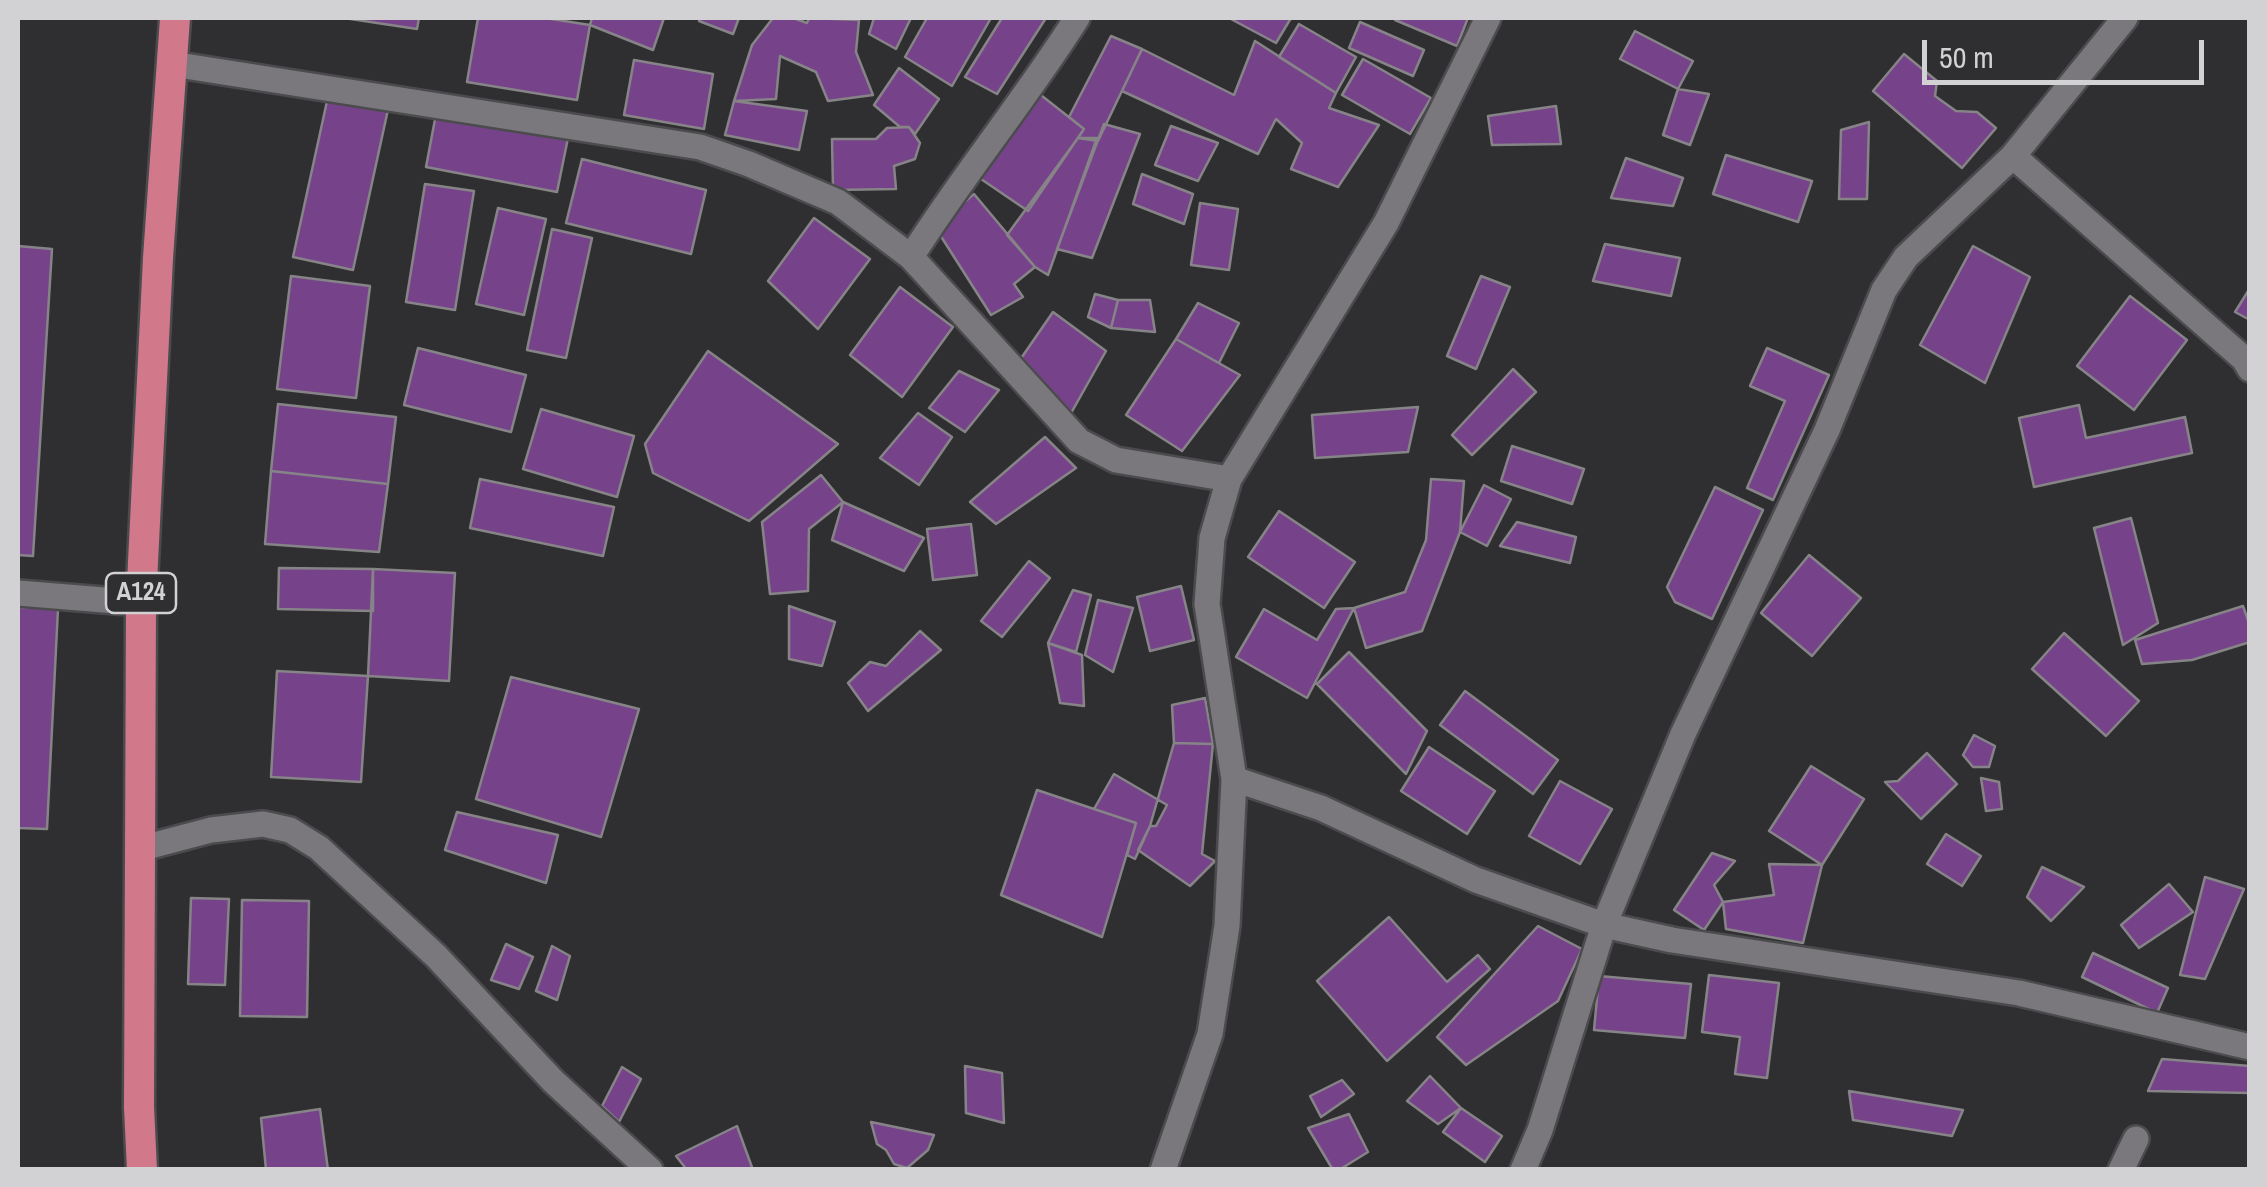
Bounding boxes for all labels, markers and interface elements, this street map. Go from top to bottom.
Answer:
scale bar [1927,20,2210,82]
text: 50 m [1939,37,1994,77]
road number: A124 [106,573,176,613]

